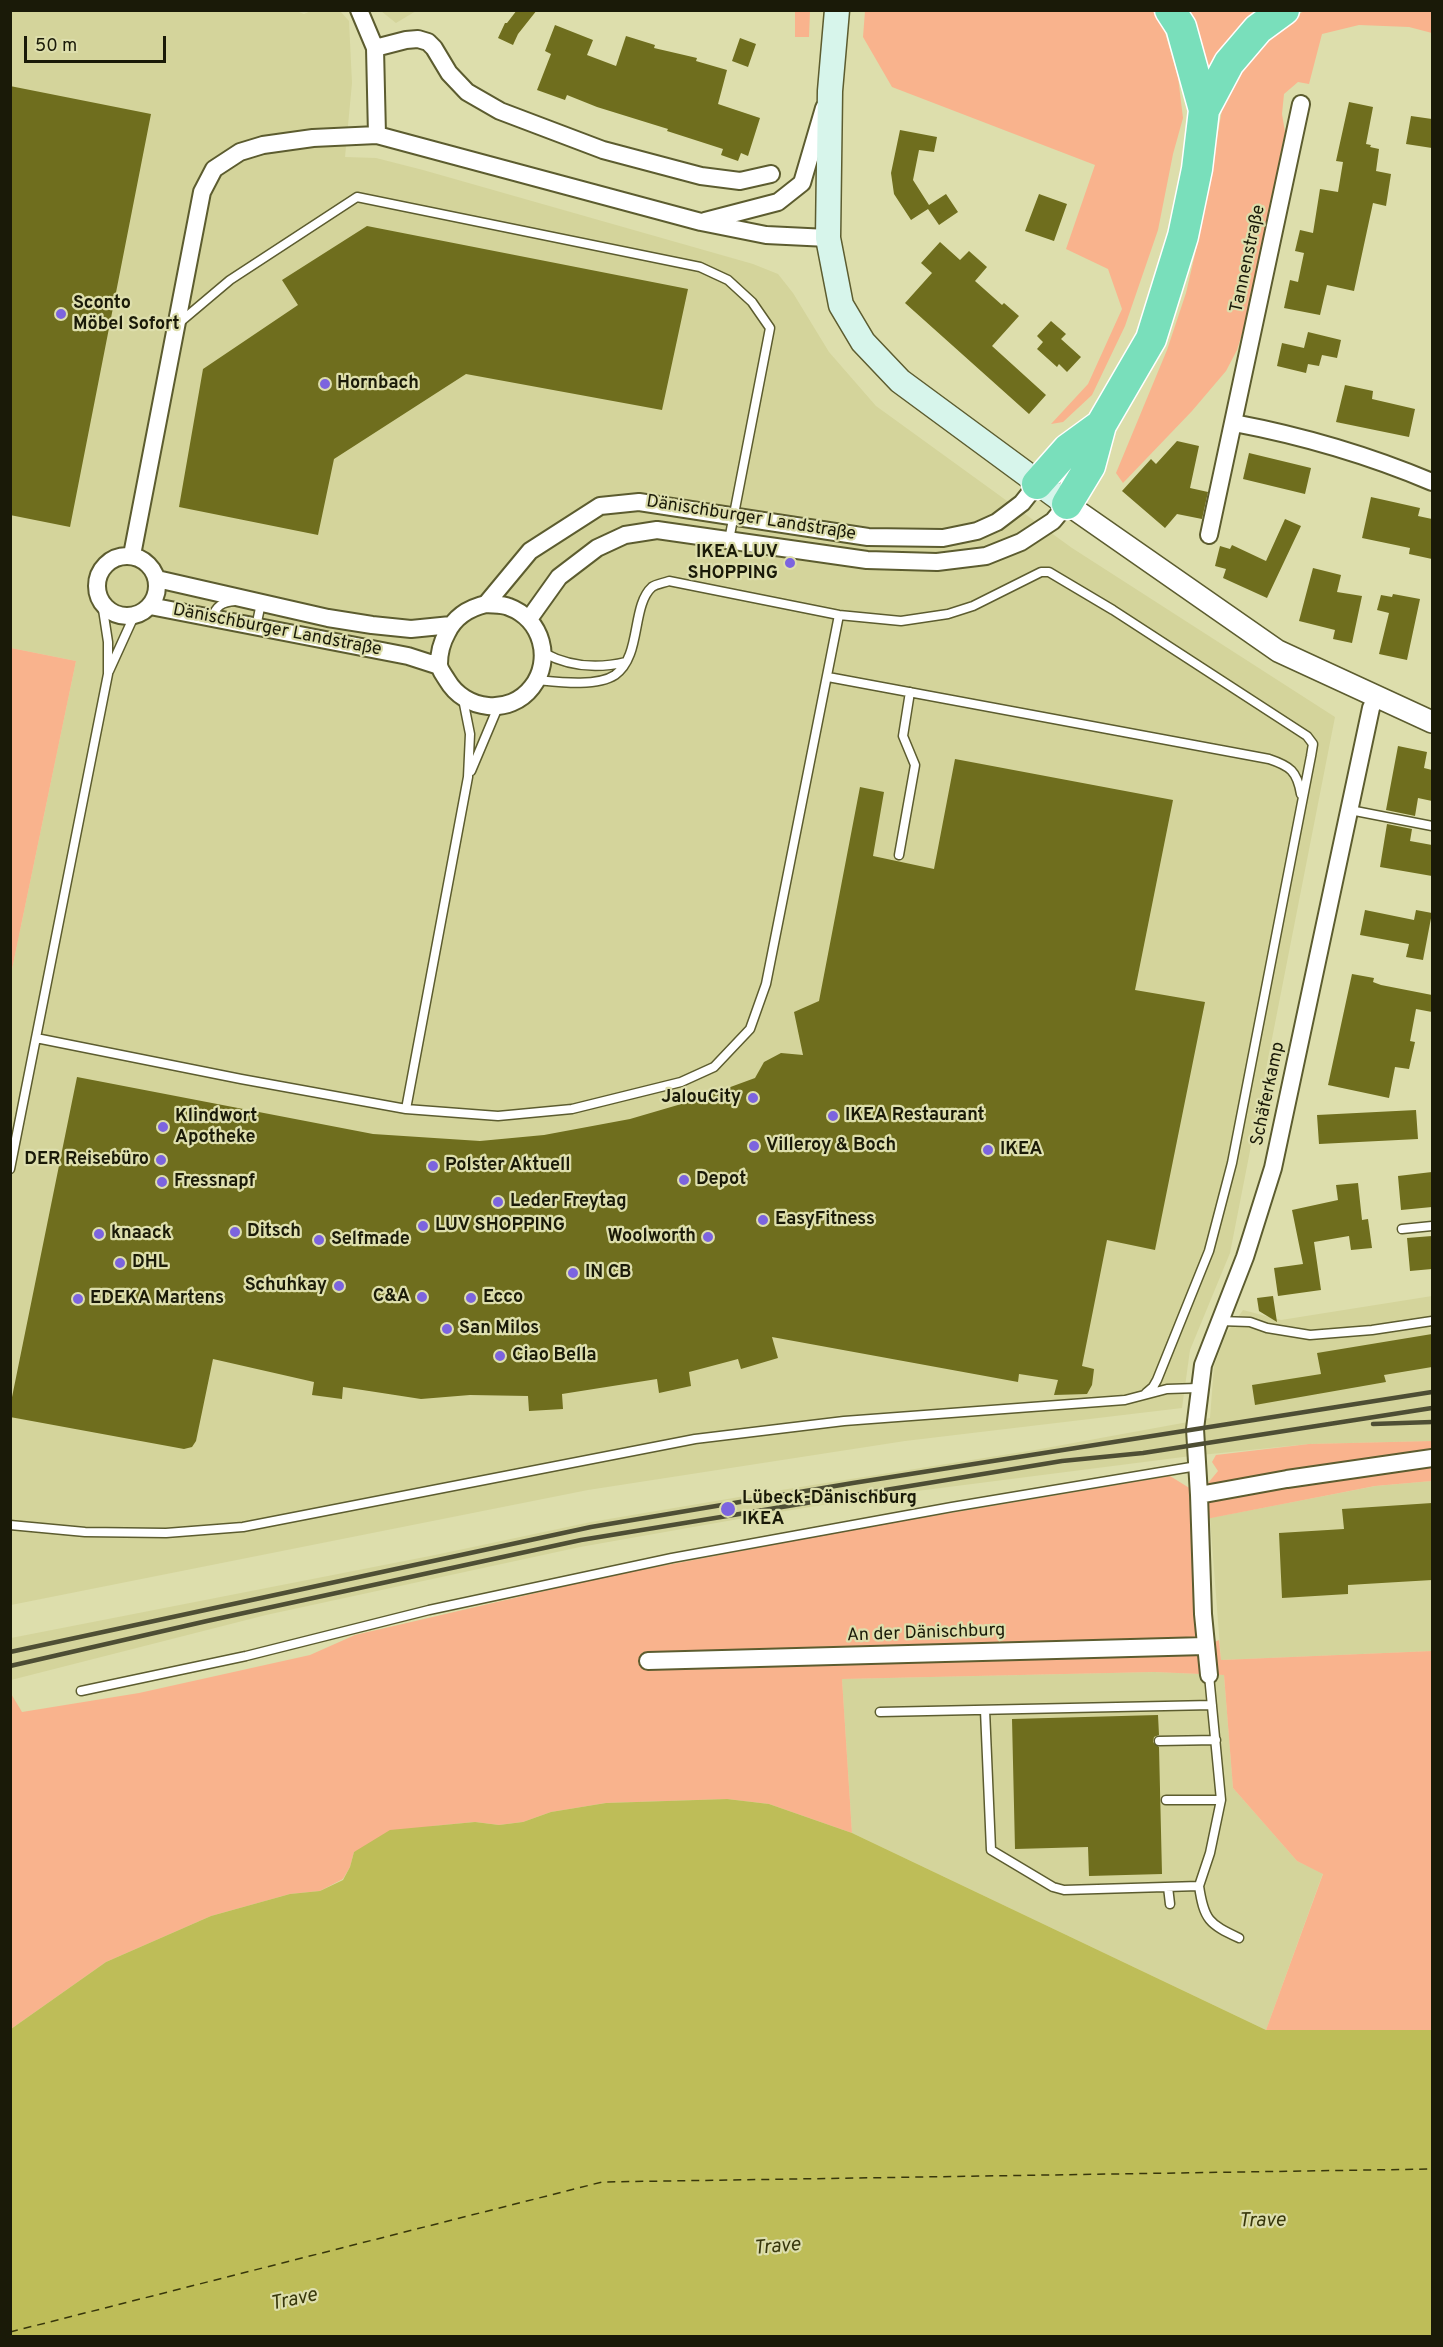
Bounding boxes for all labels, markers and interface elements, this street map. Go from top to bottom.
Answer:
scale bar [27,24,170,62]
text: 50 m [35,35,77,58]
street label: Tannenstraße [1227,203,1271,315]
place label: Sconto Möbel Sofort [73,293,180,336]
marker: Sconto Möbel Sofort [54,307,68,321]
place label: Hornbach [337,373,419,395]
marker: Hornbach [318,377,332,391]
street label: Dänischburger Landstraße [645,492,857,546]
place label: IKEA LUV SHOPPING [688,542,778,584]
marker: IKEA LUV SHOPPING [783,556,797,570]
street label: Dänischburger Landstraße [171,600,383,662]
street label: Schäferkamp [1247,1040,1291,1148]
place label: JalouCity [661,1087,741,1109]
marker: JalouCity [746,1091,760,1105]
place label: IKEA Restaurant [845,1105,985,1127]
place label: Klindwort Apotheke [175,1106,257,1148]
marker: IKEA Restaurant [826,1109,840,1123]
marker: Klindwort Apotheke [156,1120,170,1134]
place label: Villeroy & Boch [766,1135,896,1157]
marker: Villeroy & Boch [747,1139,761,1153]
place label: IKEA [1000,1139,1042,1161]
marker: IKEA [981,1143,995,1157]
place label: DER Reisebüro [24,1149,149,1171]
marker: DER Reisebüro [154,1153,168,1167]
place label: Polster Aktuell [445,1155,570,1177]
marker: Polster Aktuell [426,1159,440,1173]
place label: Depot [696,1169,746,1191]
place label: Fressnapf [174,1171,255,1193]
marker: Depot [677,1173,691,1187]
marker: Fressnapf [155,1175,169,1189]
place label: Leder Freytag [510,1191,627,1213]
marker: Leder Freytag [491,1195,505,1209]
place label: EasyFitness [775,1209,875,1231]
marker: EasyFitness [756,1213,770,1227]
place label: LUV SHOPPING [435,1215,565,1237]
marker: LUV SHOPPING [416,1219,430,1233]
place label: Ditsch [247,1221,301,1243]
place label: knaack [111,1223,172,1245]
marker: Ditsch [228,1225,242,1239]
place label: Woolworth [607,1226,696,1248]
marker: knaack [92,1227,106,1241]
place label: Selfmade [331,1229,410,1251]
marker: Woolworth [701,1230,715,1244]
marker: Selfmade [312,1233,326,1247]
place label: DHL [132,1252,168,1274]
marker: DHL [113,1256,127,1270]
place label: IN CB [585,1262,631,1284]
marker: IN CB [566,1266,580,1280]
place label: Schuhkay [245,1275,327,1297]
marker: Schuhkay [332,1279,346,1293]
place label: C&A [373,1286,410,1308]
place label: Ecco [483,1287,523,1309]
place label: EDEKA Martens [90,1288,224,1310]
marker: C&A [415,1290,429,1304]
marker: Ecco [464,1291,478,1305]
marker: EDEKA Martens [71,1292,85,1306]
place label: San Milos [459,1318,539,1340]
marker: San Milos [440,1322,454,1336]
place label: Ciao Bella [512,1345,596,1367]
marker: Ciao Bella [493,1349,507,1363]
place label: Lübeck-Dänischburg IKEA [742,1488,917,1530]
marker: Lübeck-Dänischburg IKEA [719,1500,737,1518]
street label: An der Dänischburg [846,1620,1006,1648]
water label: Trave [1238,2210,1286,2234]
water label: Trave [753,2234,801,2262]
water label: Trave [268,2284,320,2318]

